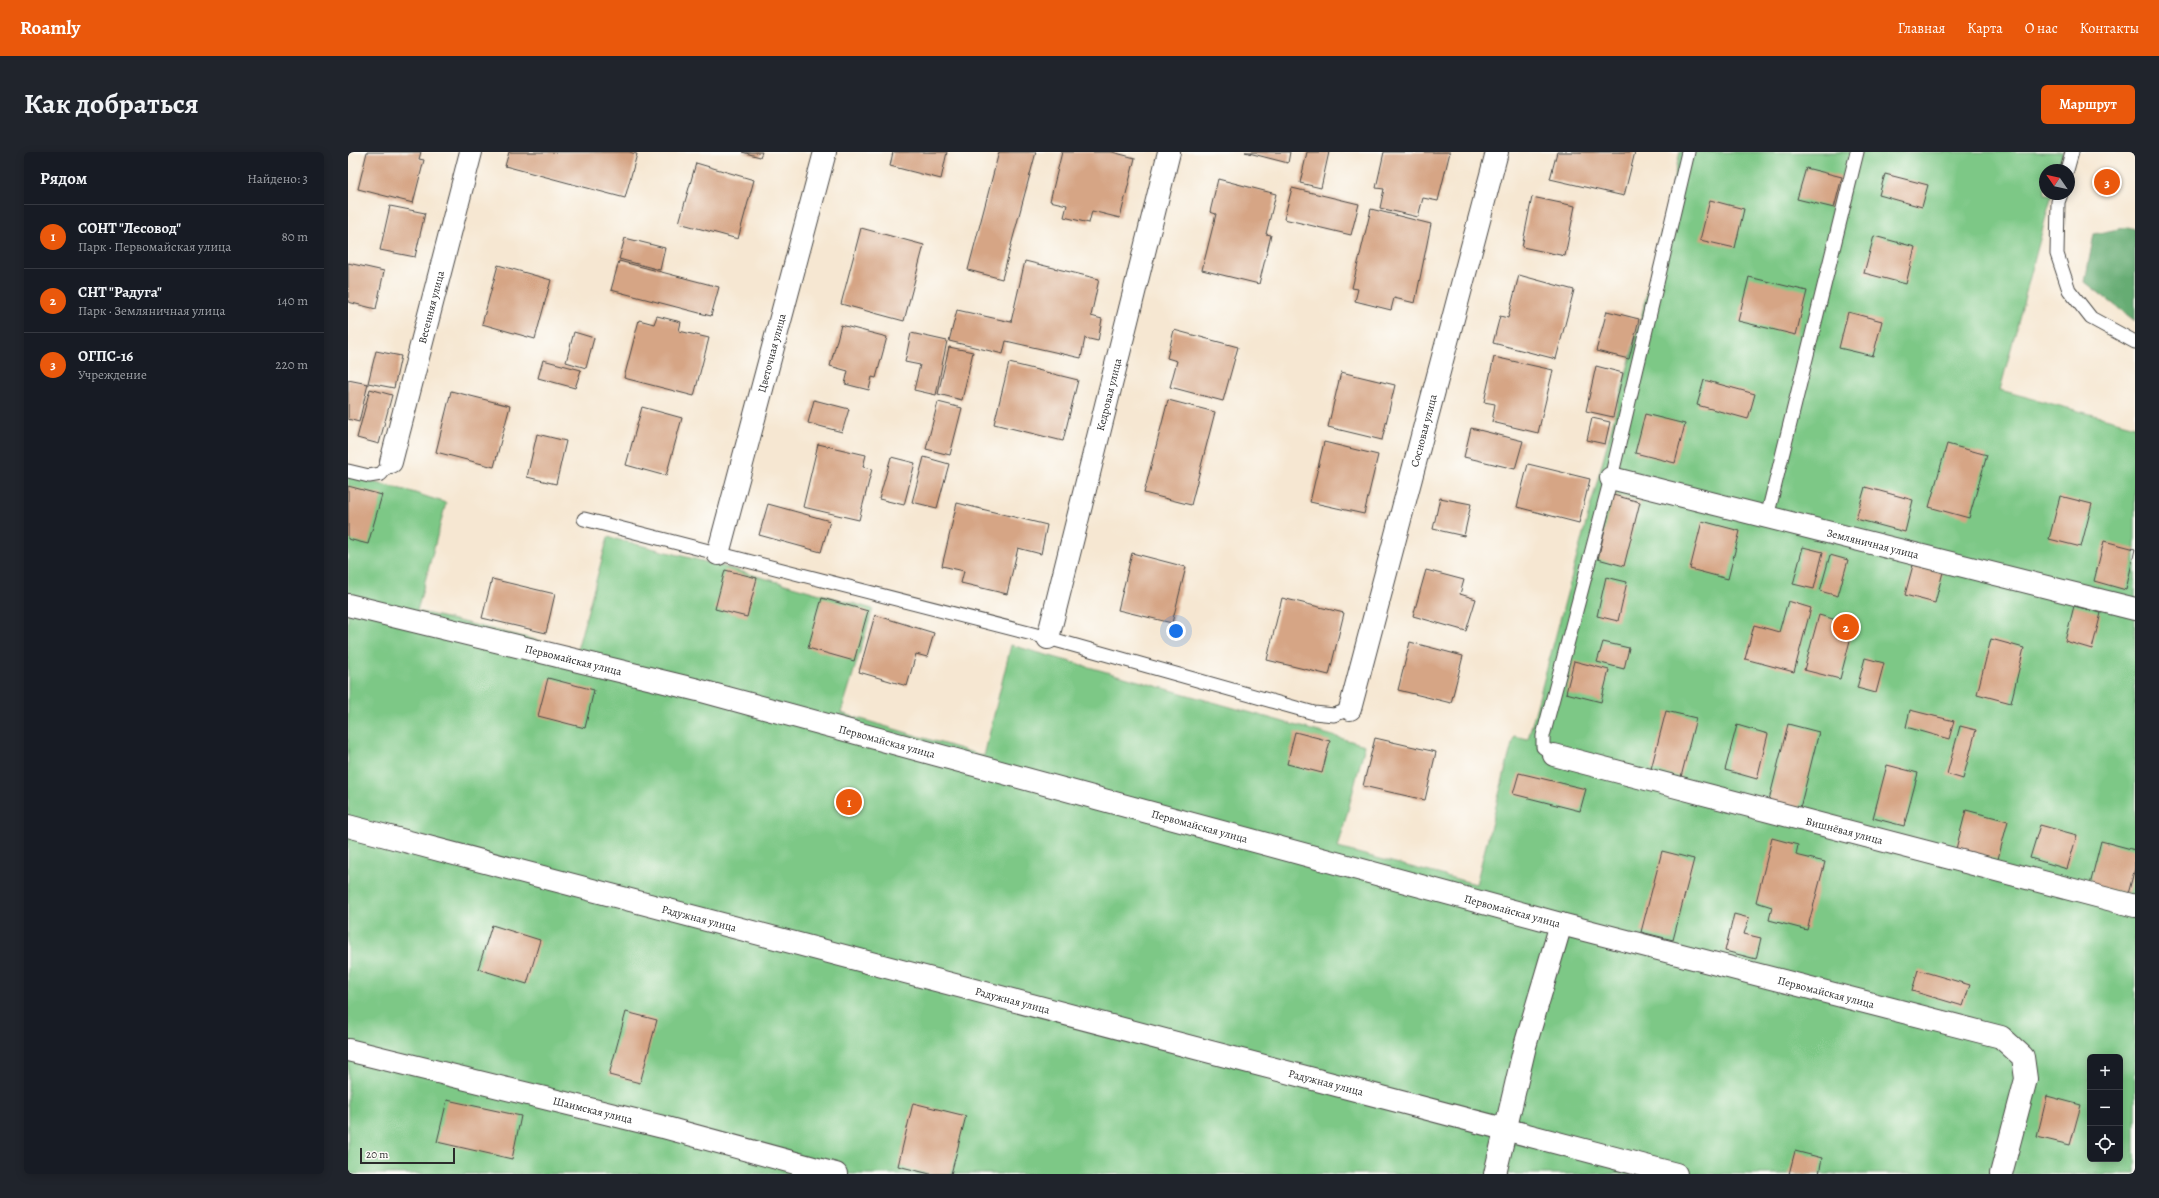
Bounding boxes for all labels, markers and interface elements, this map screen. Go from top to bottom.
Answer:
text: Roamly [20,15,80,41]
text: Главная [1898,19,1945,38]
text: Карта [1967,19,2003,38]
text: О нас [2025,19,2058,38]
text: Контакты [2080,19,2139,38]
text: Как добраться [24,85,199,123]
button: Маршрут [2041,85,2135,124]
north arrow [2039,164,2075,200]
text: Рядом [40,167,87,190]
pin: 3 [2094,167,2120,197]
text: Найдено: 3 [247,170,308,187]
text: СОНТ "Лесовод" [78,218,181,238]
text: 1 [51,228,55,245]
text: 80 m [281,228,308,245]
text: Парк · Первомайская улица [78,238,231,255]
street label: Весенняя улица [415,268,448,345]
text: СНТ "Радуга" [78,282,162,302]
text: 2 [50,292,56,309]
text: 140 m [277,292,308,309]
text: Парк · Земляничная улица [78,302,225,319]
street label: Цветочная улица [754,311,790,394]
text: ОГПС-16 [78,346,133,366]
text: 3 [50,356,56,373]
text: 220 m [275,356,308,373]
street label: Кедровая улица [1093,356,1126,432]
text: Учреждение [78,366,147,383]
street label: Сосновая улица [1407,392,1441,469]
street label: Земляничная улица [1825,525,1921,563]
pin: 2 [1833,612,1859,642]
your location [1166,621,1186,641]
street label: Первомайская улица [523,641,624,679]
street label: Первомайская улица [837,722,938,762]
pin: 1 [836,787,862,817]
street label: Первомайская улица [1150,806,1250,847]
street label: Вишнёвая улица [1804,814,1885,848]
street label: Первомайская улица [1462,891,1563,932]
street label: Радужная улица [660,902,739,936]
street label: Первомайская улица [1776,973,1877,1012]
street label: Радужная улица [973,984,1052,1018]
map controls [2087,1054,2123,1162]
button: + [2087,1054,2123,1090]
street label: Радужная улица [1287,1066,1366,1100]
button: − [2087,1090,2123,1126]
street label: Шаимская улица [551,1093,635,1127]
button: locate [2087,1126,2123,1162]
scale bar [360,1146,455,1165]
text: 20 m [366,1147,388,1162]

